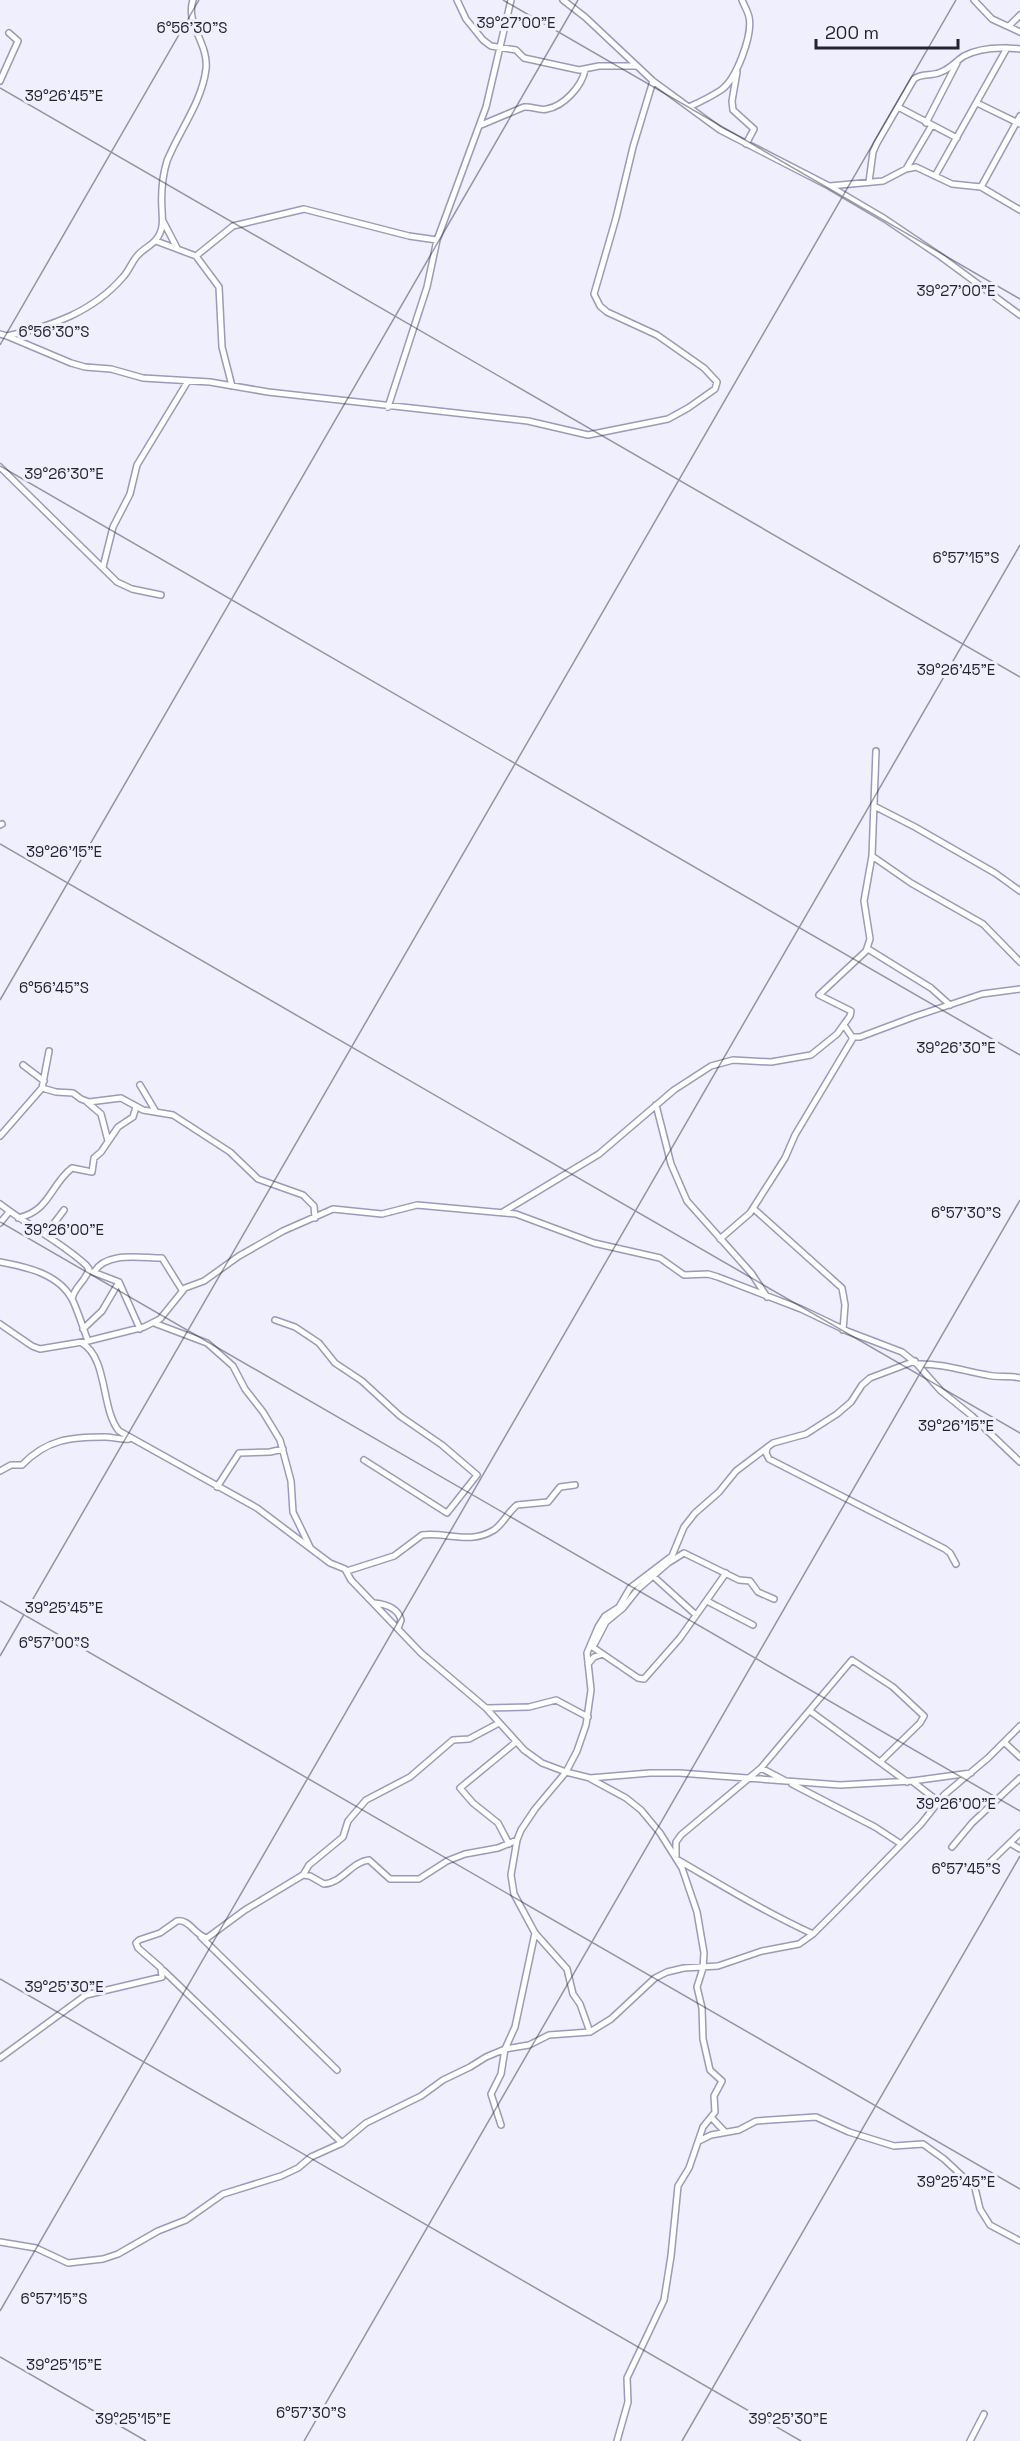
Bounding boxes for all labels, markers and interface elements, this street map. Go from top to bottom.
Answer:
scale bar [816,12,958,50]
text: 39°27'00"E [476,13,556,32]
text: 6°56'30"S [156,18,228,37]
text: 200 m [825,21,879,44]
text: 39°26'45"E [25,86,103,105]
text: 39°27'00"E [916,281,996,300]
text: 6°56'30"S [18,322,90,341]
text: 39°26'30"E [24,464,104,483]
text: 6°57'15"S [933,548,999,567]
text: 39°26'45"E [917,660,995,679]
text: 39°26'15"E [26,842,102,861]
text: 6°56'45"S [19,978,89,997]
text: 39°26'30"E [916,1038,996,1057]
text: 6°57'30"S [931,1203,1001,1222]
text: 39°26'00"E [24,1220,104,1239]
text: 39°26'15"E [918,1416,994,1435]
text: 39°25'45"E [25,1598,103,1617]
text: 6°57'00"S [19,1633,89,1652]
text: 39°26'00"E [916,1794,996,1813]
text: 6°57'45"S [931,1859,1001,1878]
text: 39°25'30"E [24,1977,104,1996]
text: 39°25'45"E [917,2172,995,2191]
text: 6°57'15"S [21,2289,87,2308]
text: 39°25'15"E [26,2355,102,2374]
text: 6°57'30"S [276,2403,346,2422]
text: 39°25'15"E [95,2409,171,2428]
text: 39°25'30"E [748,2409,828,2428]

